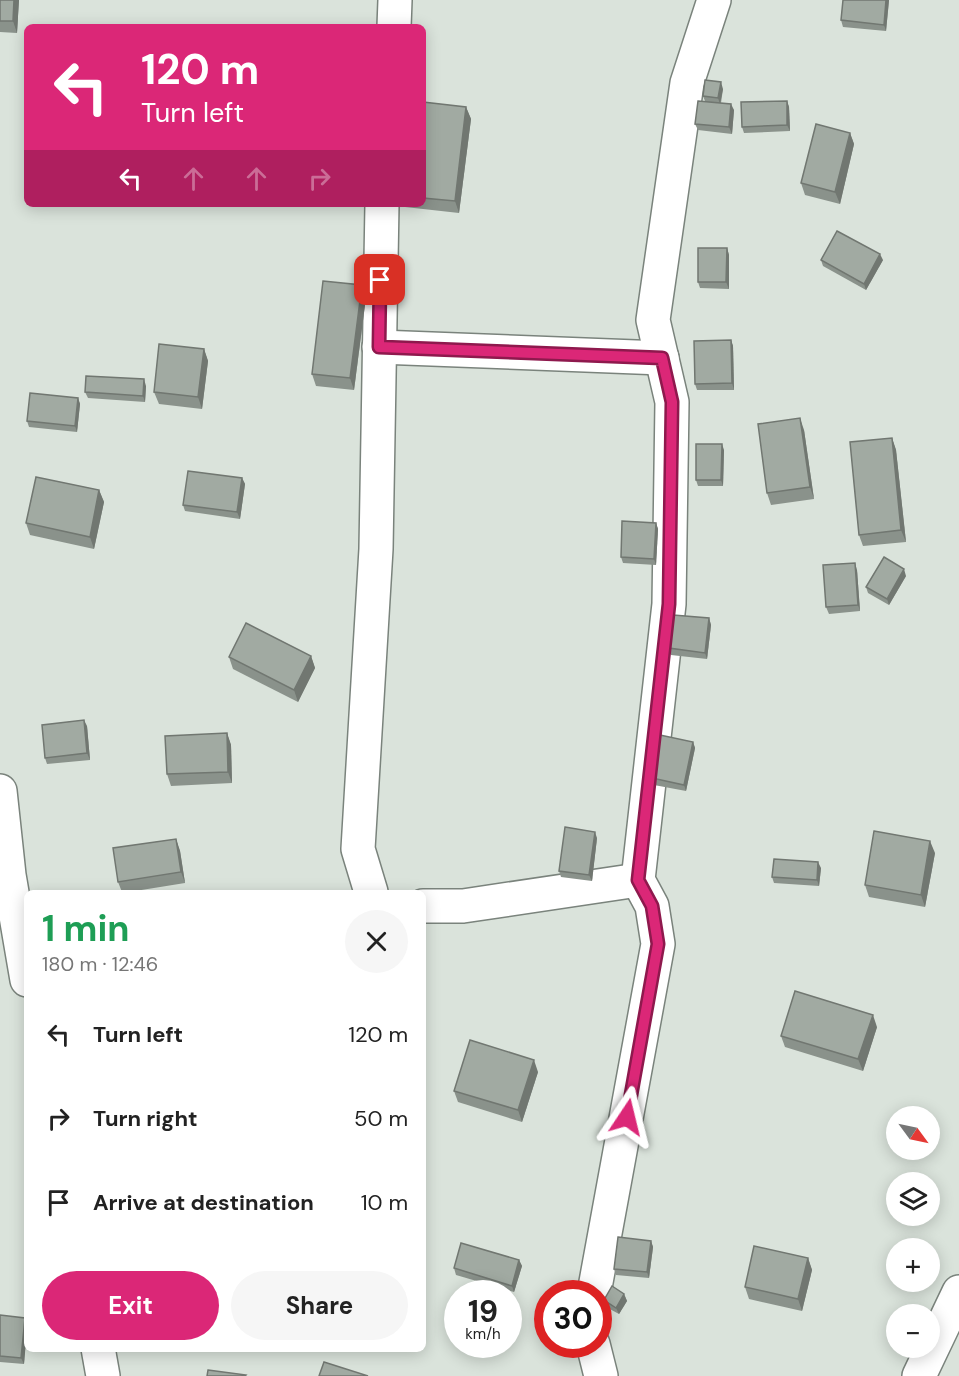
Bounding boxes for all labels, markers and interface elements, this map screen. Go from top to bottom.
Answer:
text: 120 m [141,42,259,97]
icon: left [42,48,120,126]
text: Turn left [141,95,244,130]
icon: left [114,162,147,195]
icon: ahead [177,162,210,195]
icon: ahead [240,162,273,195]
icon: right [303,162,336,195]
pin [354,254,405,305]
icon: arrive [363,263,396,296]
text: 1 min [42,905,130,952]
button: close [345,910,408,973]
text: 180 m · 12:46 [42,951,158,977]
icon: left [42,1018,75,1051]
text: Turn left [93,1020,183,1049]
text: 120 m [348,1020,408,1049]
position arrow [595,1085,659,1149]
icon: right [42,1102,75,1135]
text: Turn right [93,1104,198,1133]
text: 50 m [354,1104,408,1133]
north arrow [886,1106,940,1160]
map controls [886,1106,940,1358]
button: layers [886,1172,940,1226]
icon: arrive [42,1186,75,1219]
text: Arrive at destination [93,1188,314,1217]
text: 10 m [361,1188,408,1217]
button: + [886,1238,940,1292]
button: Exit [42,1271,219,1340]
button: Share [231,1271,408,1340]
speed limit sign: 30 [534,1280,612,1358]
text: 19 [468,1292,498,1331]
button: − [886,1304,940,1358]
text: km/h [465,1324,501,1344]

